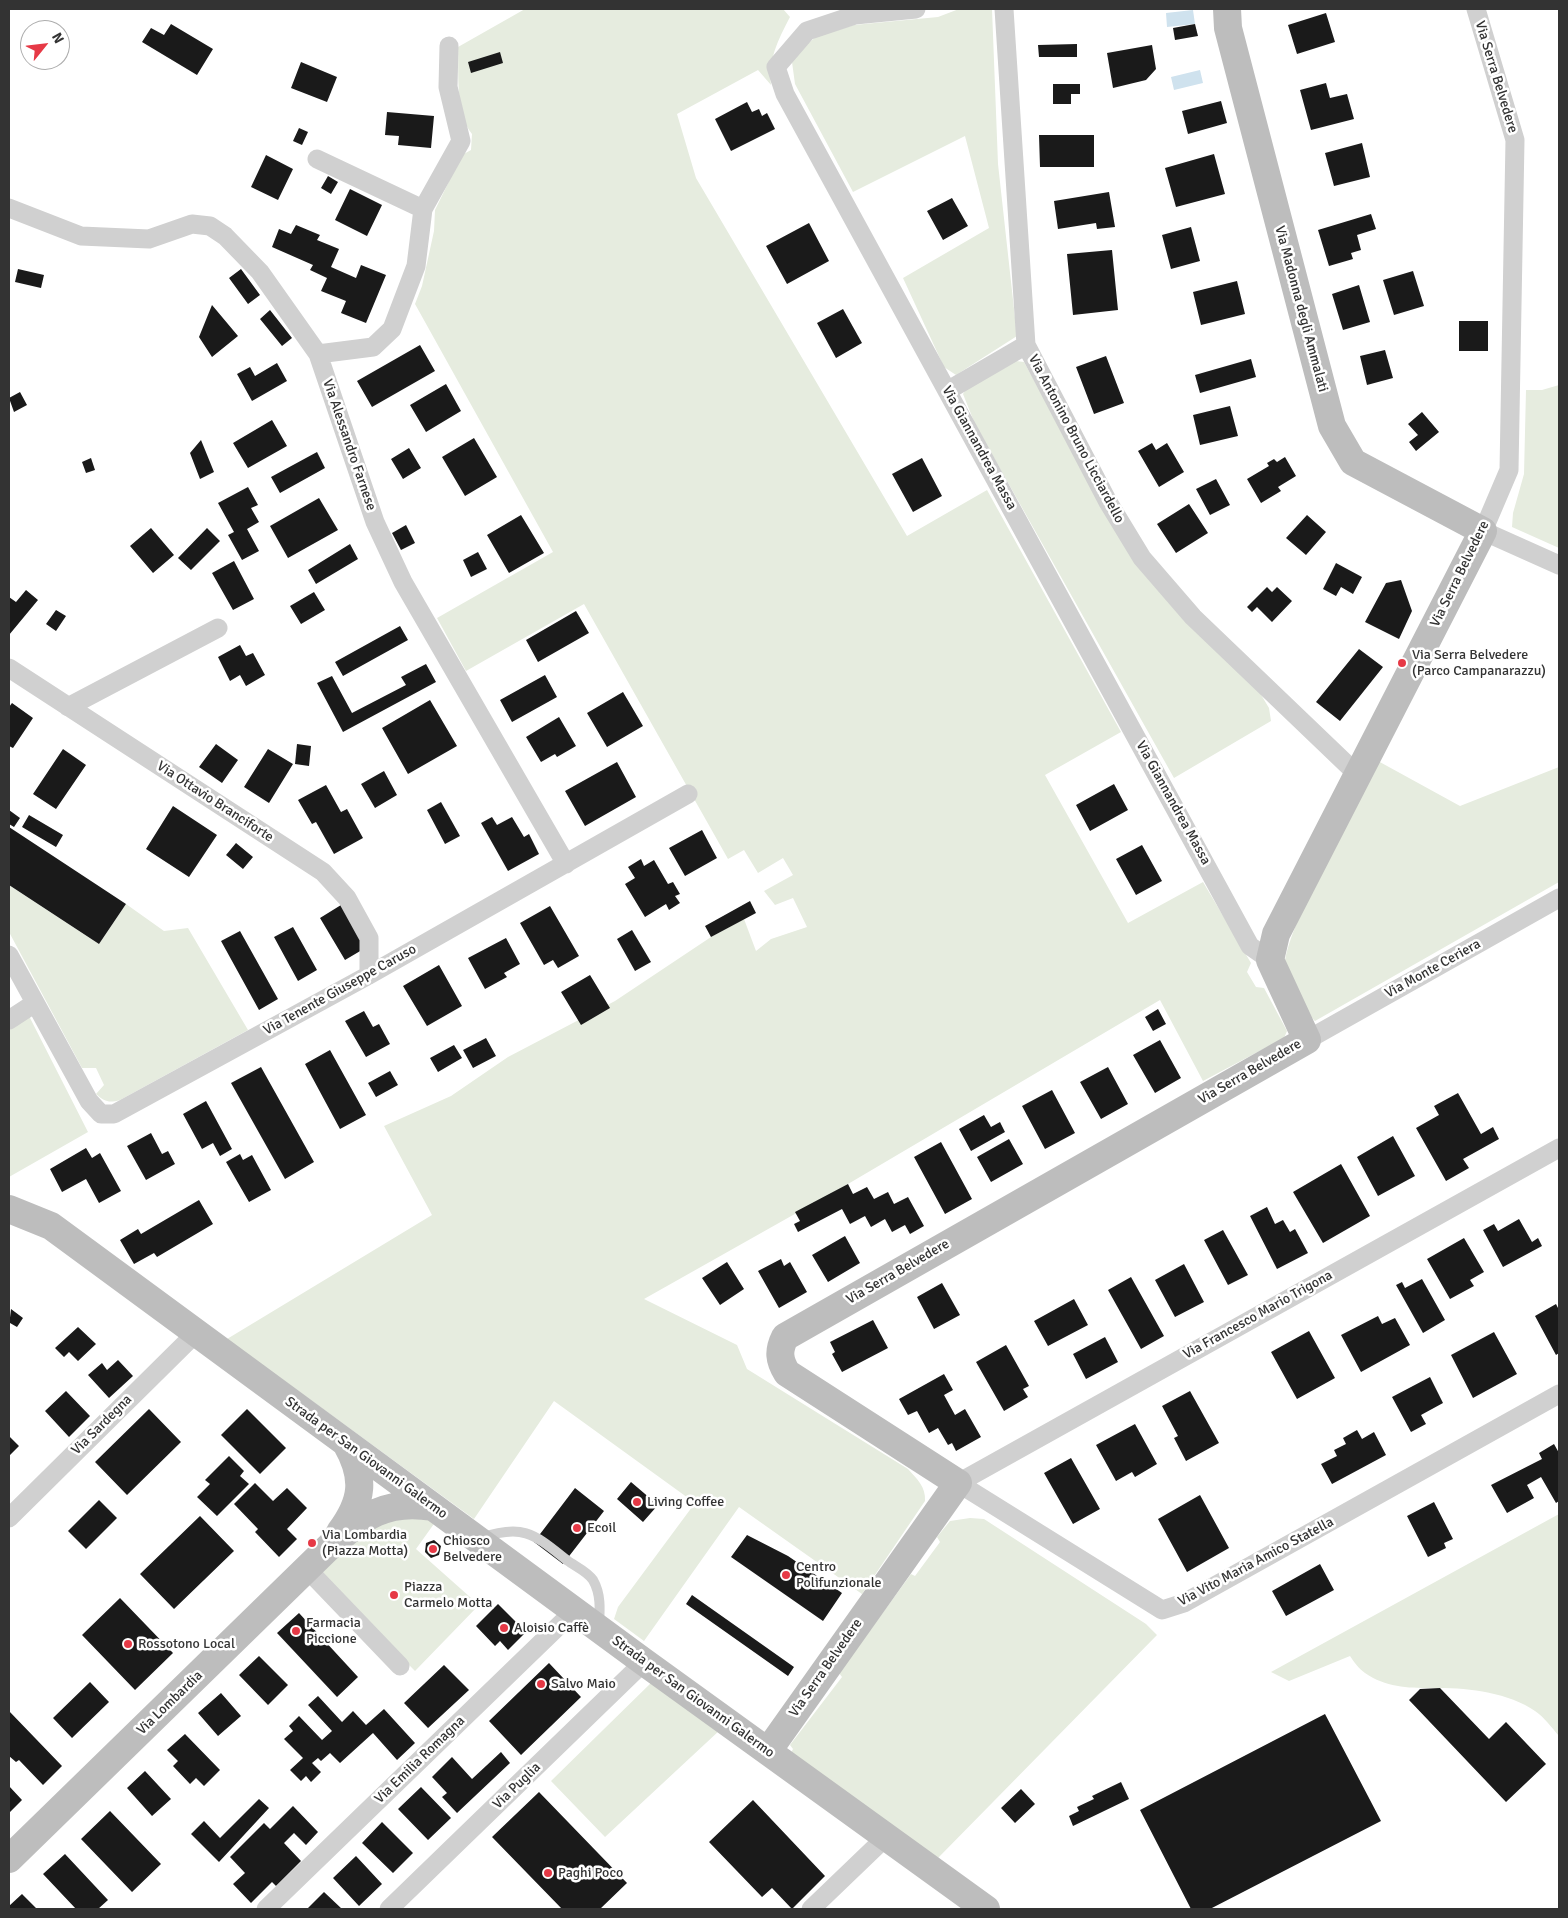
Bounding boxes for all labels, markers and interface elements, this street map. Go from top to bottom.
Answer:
street label: Via Serra Belvedere [1471,19,1521,135]
north arrow [20,20,70,70]
text: N [48,30,67,46]
street label: Via Madonna degli Ammalati [1271,224,1331,394]
street label: Via Antonino Bruno Licciardello [1024,352,1128,526]
street label: Via Alessandro Farnese [319,377,379,513]
street label: Via Giannandrea Massa [938,383,1020,513]
street label: Via Serra Belvedere [1427,518,1493,630]
place label: Via Serra Belvedere (Parco Campanarazzu) [1412,647,1546,680]
marker: Via Serra Belvedere (Parco Campanarazzu) [1396,657,1408,669]
street label: Via Giannandrea Massa [1132,738,1214,868]
street label: Via Ottavio Branciforte [153,758,277,846]
street label: Via Monte Ceriera [1382,936,1484,1002]
street label: Via Tenente Giuseppe Caruso [261,941,419,1039]
street label: Via Serra Belvedere [1196,1036,1304,1108]
street label: Via Serra Belvedere [844,1236,952,1308]
street label: Via Francesco Mario Trigona [1180,1267,1336,1363]
street label: Via Sardegna [68,1391,136,1459]
street label: Strada per San Giovanni Galermo [281,1393,451,1523]
place label: Living Coffee [647,1494,724,1510]
marker: Living Coffee [631,1496,643,1508]
street label: Via Vito Maria Amico Statella [1175,1514,1337,1610]
place label: Ecoil [587,1520,616,1536]
marker: Ecoil [571,1522,583,1534]
place label: Via Lombardia (Piazza Motta) [322,1527,408,1560]
place label: Chiosco Belvedere [443,1533,502,1565]
marker: Via Lombardia (Piazza Motta) [306,1537,318,1549]
marker: Chiosco Belvedere [427,1543,439,1555]
place label: Centro Polifunzionale [796,1559,882,1591]
marker: Centro Polifunzionale [780,1569,792,1581]
place label: Piazza Carmelo Motta [404,1579,492,1611]
marker: Piazza Carmelo Motta [388,1589,400,1601]
place label: Farmacia Piccione [306,1615,361,1648]
street label: Via Serra Belvedere [786,1616,866,1720]
place label: Aloisio Caffè [514,1620,589,1636]
marker: Aloisio Caffè [498,1622,510,1634]
marker: Farmacia Piccione [290,1625,302,1637]
street label: Strada per San Giovanni Galermo [608,1632,778,1762]
place label: Rossotono Local [138,1636,235,1652]
marker: Rossotono Local [122,1638,134,1650]
street label: Via Lombardia [134,1667,206,1739]
place label: Salvo Maio [551,1676,616,1692]
marker: Salvo Maio [535,1678,547,1690]
street label: Via Emilia Romagna [371,1713,469,1807]
street label: Via Puglia [490,1759,544,1813]
place label: Paghi Poco [558,1865,623,1881]
marker: Paghi Poco [542,1867,554,1879]

